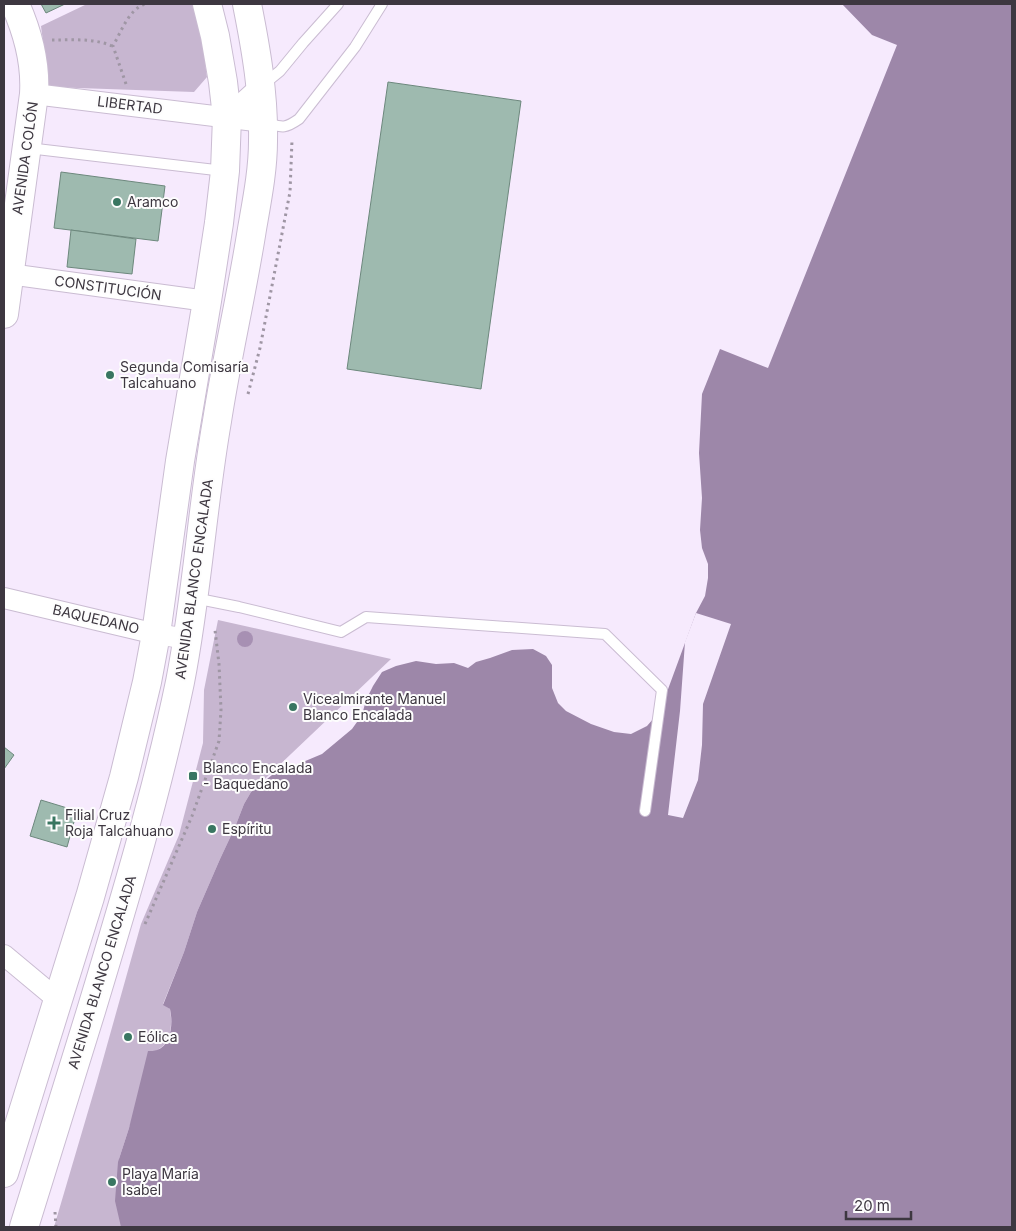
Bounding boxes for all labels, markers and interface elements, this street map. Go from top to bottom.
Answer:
street label: LIBERTAD [96,92,164,117]
street label: AVENIDA COLÓN [8,100,41,216]
place label: Aramco [127,193,178,210]
marker: Aramco [111,196,123,208]
street label: CONSTITUCIÓN [53,272,163,303]
place label: Segunda Comisaría Talcahuano [120,358,249,391]
marker: Segunda Comisaría Talcahuano [104,369,116,381]
street label: AVENIDA BLANCO ENCALADA [171,477,216,680]
street label: BAQUEDANO [51,600,141,637]
place label: Vicealmirante Manuel Blanco Encalada [303,690,446,723]
marker: Vicealmirante Manuel Blanco Encalada [287,701,299,713]
place label: Blanco Encalada - Baquedano [203,759,312,792]
marker: Blanco Encalada - Baquedano [187,770,199,782]
place label: Filial Cruz Roja Talcahuano [65,806,174,839]
marker: Filial Cruz Roja Talcahuano [47,816,61,830]
place label: Espíritu [222,820,272,837]
marker: Espíritu [206,823,218,835]
street label: AVENIDA BLANCO ENCALADA [64,873,139,1071]
place label: Eólica [138,1028,178,1045]
marker: Eólica [122,1031,134,1043]
place label: Playa María Isabel [122,1165,199,1198]
marker: Playa María Isabel [106,1176,118,1188]
scale bar [846,1188,911,1220]
text: 20 m [854,1196,890,1215]

